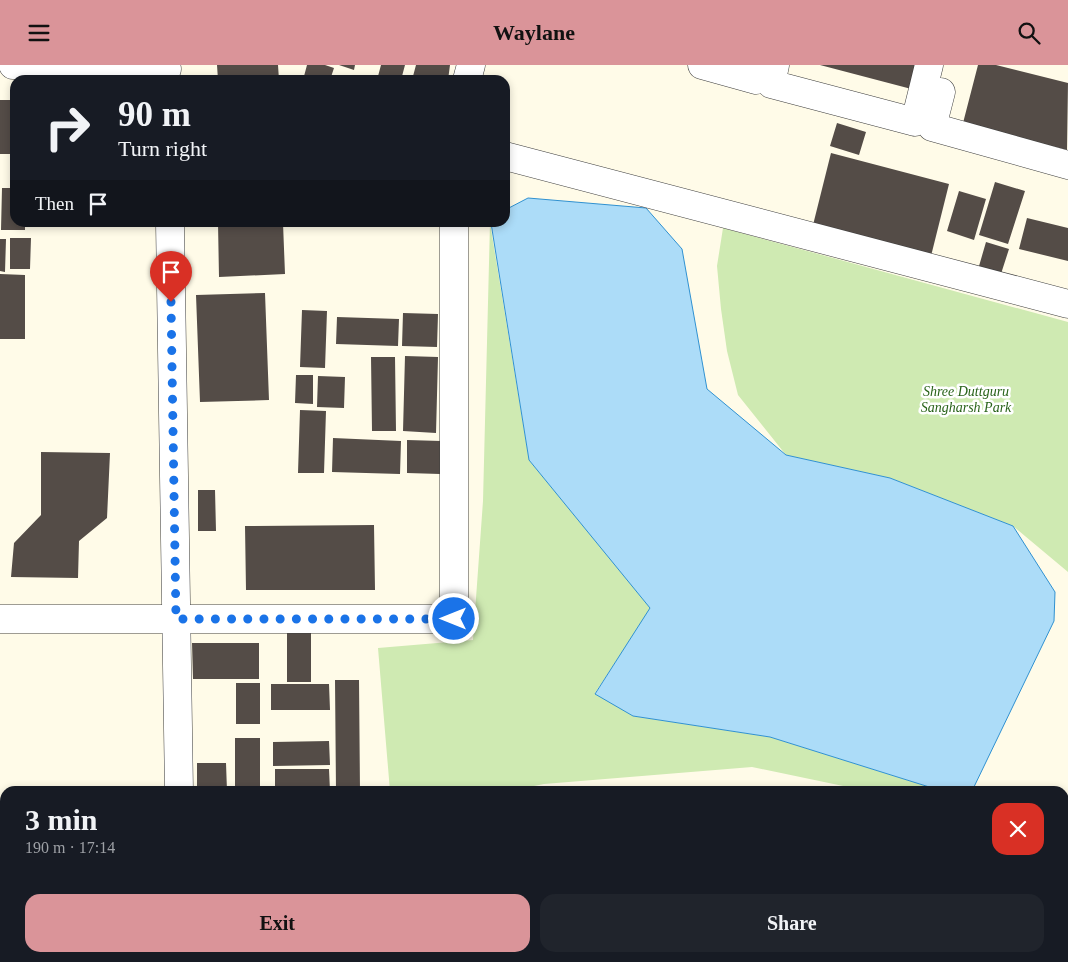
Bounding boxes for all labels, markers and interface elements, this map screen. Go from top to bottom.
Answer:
icon: menu [25,19,53,47]
icon: search [1015,19,1043,47]
text: Waylane [493,20,575,45]
icon: right [35,95,100,160]
text: 90 m [118,95,191,134]
text: Turn right [118,136,207,161]
icon: arrive [84,190,112,218]
text: Then [35,193,74,214]
pin [150,251,192,302]
icon: arrive [157,258,185,286]
park label: Shree Duttguru Sangharsh Park [921,384,1012,415]
position arrow [427,592,479,644]
text: 3 min [25,803,98,836]
button: close [992,803,1044,855]
text: 190 m · 17:14 [25,839,115,856]
button: Exit [25,894,530,952]
button: Share [540,894,1044,952]

